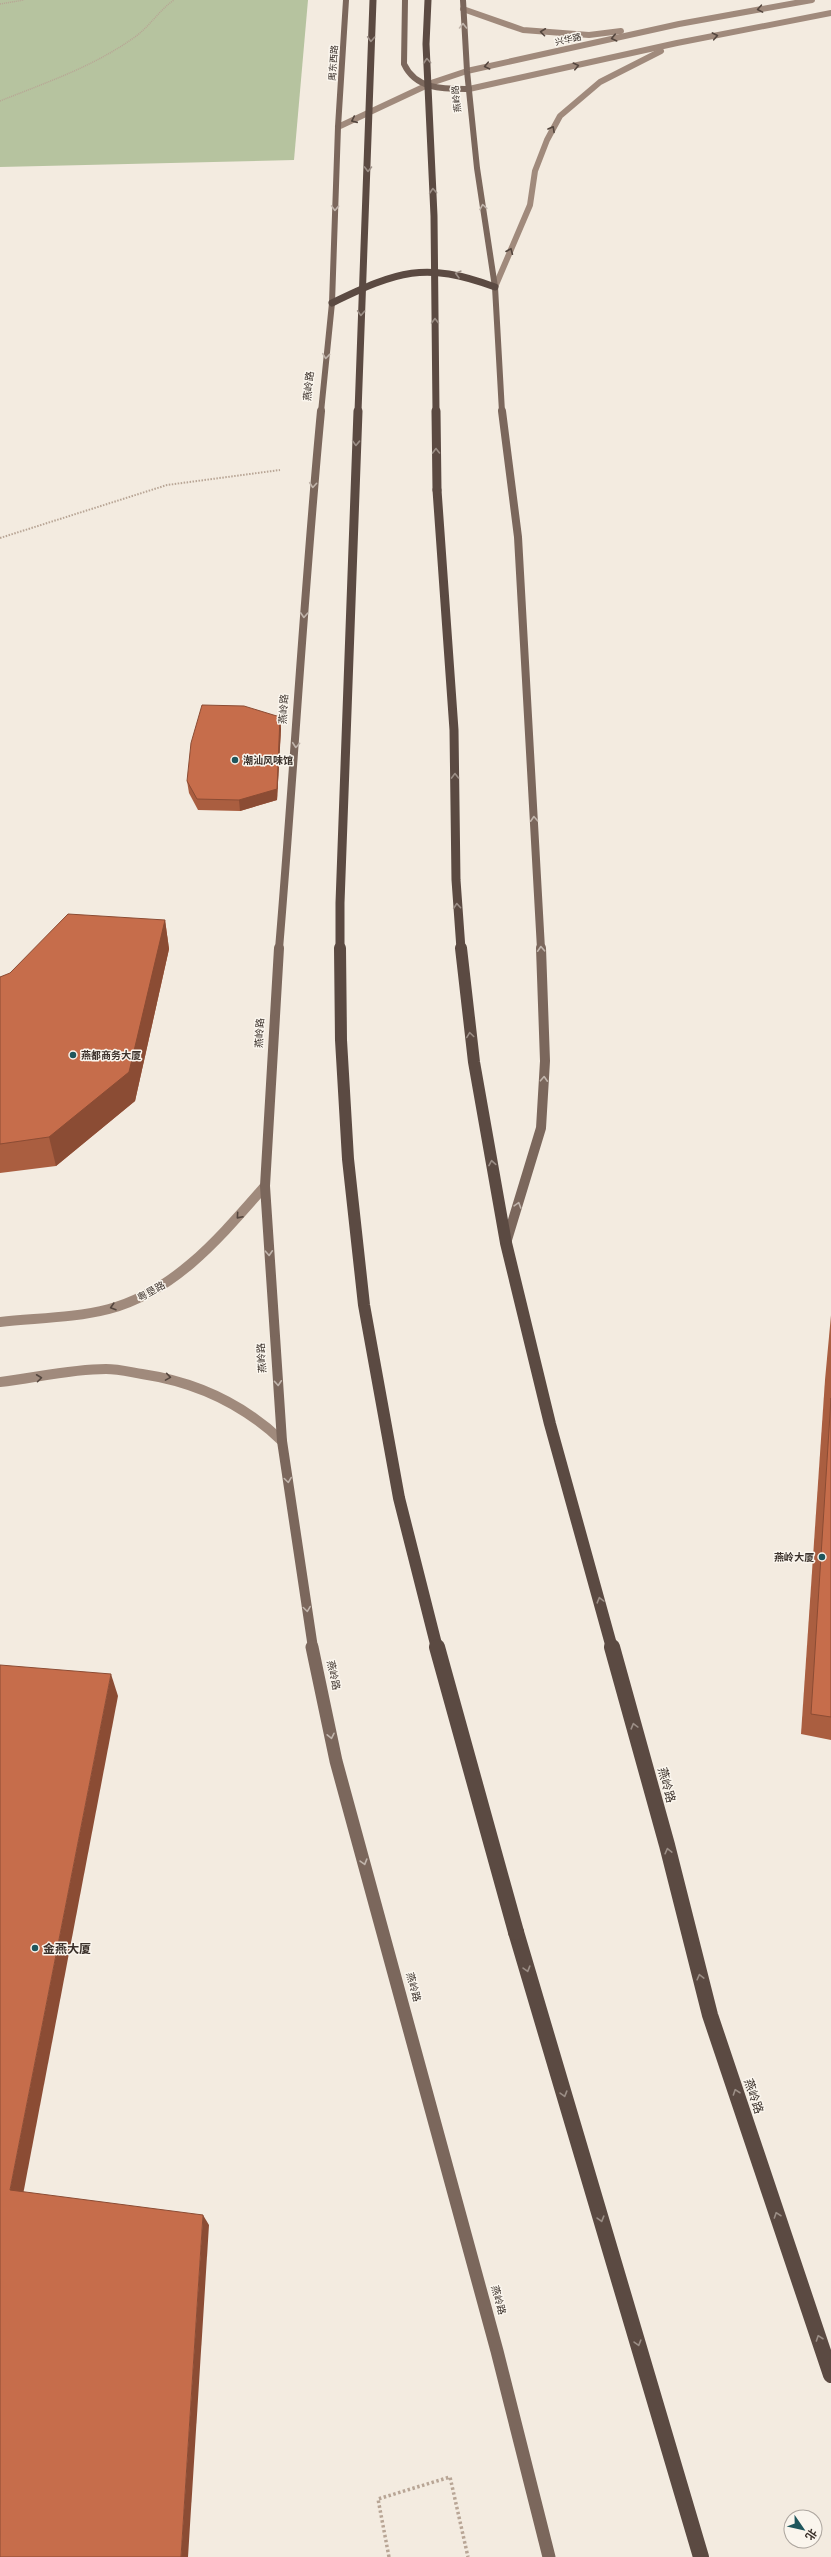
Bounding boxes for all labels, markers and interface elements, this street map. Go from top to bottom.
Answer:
one-way arrow [757,4,763,13]
one-way arrow [459,23,467,29]
one-way arrow [540,28,546,37]
street label: 兴华路 [553,30,583,48]
one-way arrow [712,32,718,40]
one-way arrow [610,34,617,42]
one-way arrow [367,36,376,42]
street label: 禺东西路 [325,45,341,81]
one-way arrow [423,58,431,64]
one-way arrow [484,62,490,70]
one-way arrow [573,63,579,71]
street label: 燕岭路 [448,85,464,113]
one-way arrow [350,115,358,123]
one-way arrow [548,126,555,134]
one-way arrow [364,166,372,172]
one-way arrow [428,188,437,194]
one-way arrow [479,204,488,210]
one-way arrow [331,205,339,211]
one-way arrow [506,248,514,255]
one-way arrow [455,271,462,279]
one-way arrow [357,310,366,316]
one-way arrow [431,318,439,324]
one-way arrow [322,353,331,359]
street label: 燕岭路 [299,370,317,402]
one-way arrow [352,440,360,446]
one-way arrow [432,448,440,454]
one-way arrow [309,482,318,489]
one-way arrow [299,612,308,618]
street label: 燕岭路 [275,694,291,724]
one-way arrow [291,742,300,748]
place label: 潮汕风味馆 [243,753,293,767]
marker: 潮汕风味馆 [230,755,240,765]
one-way arrow [451,773,459,779]
one-way arrow [529,816,538,822]
one-way arrow [453,902,462,909]
one-way arrow [537,946,546,952]
street label: 燕岭路 [251,1018,267,1048]
one-way arrow [466,1032,475,1038]
place label: 燕都商务大厦 [81,1048,141,1062]
marker: 燕都商务大厦 [68,1050,78,1060]
one-way arrow [540,1076,548,1082]
one-way arrow [488,1160,497,1166]
one-way arrow [513,1202,522,1209]
one-way arrow [237,1211,244,1219]
one-way arrow [264,1250,273,1256]
street label: 粤垦路 [134,1278,168,1304]
one-way arrow [110,1302,117,1311]
street label: 燕岭路 [253,1343,269,1373]
one-way arrow [165,1373,171,1381]
one-way arrow [36,1374,42,1383]
one-way arrow [274,1380,283,1386]
one-way arrow [283,1477,292,1483]
place label: 燕岭大厦 [774,1550,814,1564]
marker: 燕岭大厦 [817,1552,827,1562]
one-way arrow [596,1597,605,1604]
one-way arrow [302,1606,311,1612]
street label: 燕岭路 [324,1659,344,1691]
one-way arrow [630,1722,639,1729]
one-way arrow [326,1733,334,1739]
street label: 燕岭路 [654,1765,680,1805]
one-way arrow [665,1848,673,1854]
one-way arrow [359,1858,368,1865]
place label: 金燕大厦 [43,1940,91,1957]
marker: 金燕大厦 [30,1943,40,1953]
one-way arrow [522,1966,531,1973]
street label: 燕岭路 [403,1971,425,2003]
one-way arrow [697,1974,705,1980]
street label: 燕岭路 [740,2076,768,2116]
one-way arrow [732,2088,741,2095]
one-way arrow [559,2090,568,2097]
one-way arrow [773,2211,782,2218]
one-way arrow [596,2215,605,2222]
street label: 燕岭路 [488,2284,510,2316]
one-way arrow [815,2335,823,2342]
one-way arrow [633,2340,642,2347]
north arrow [783,2509,823,2549]
text: 北 [802,2526,821,2544]

